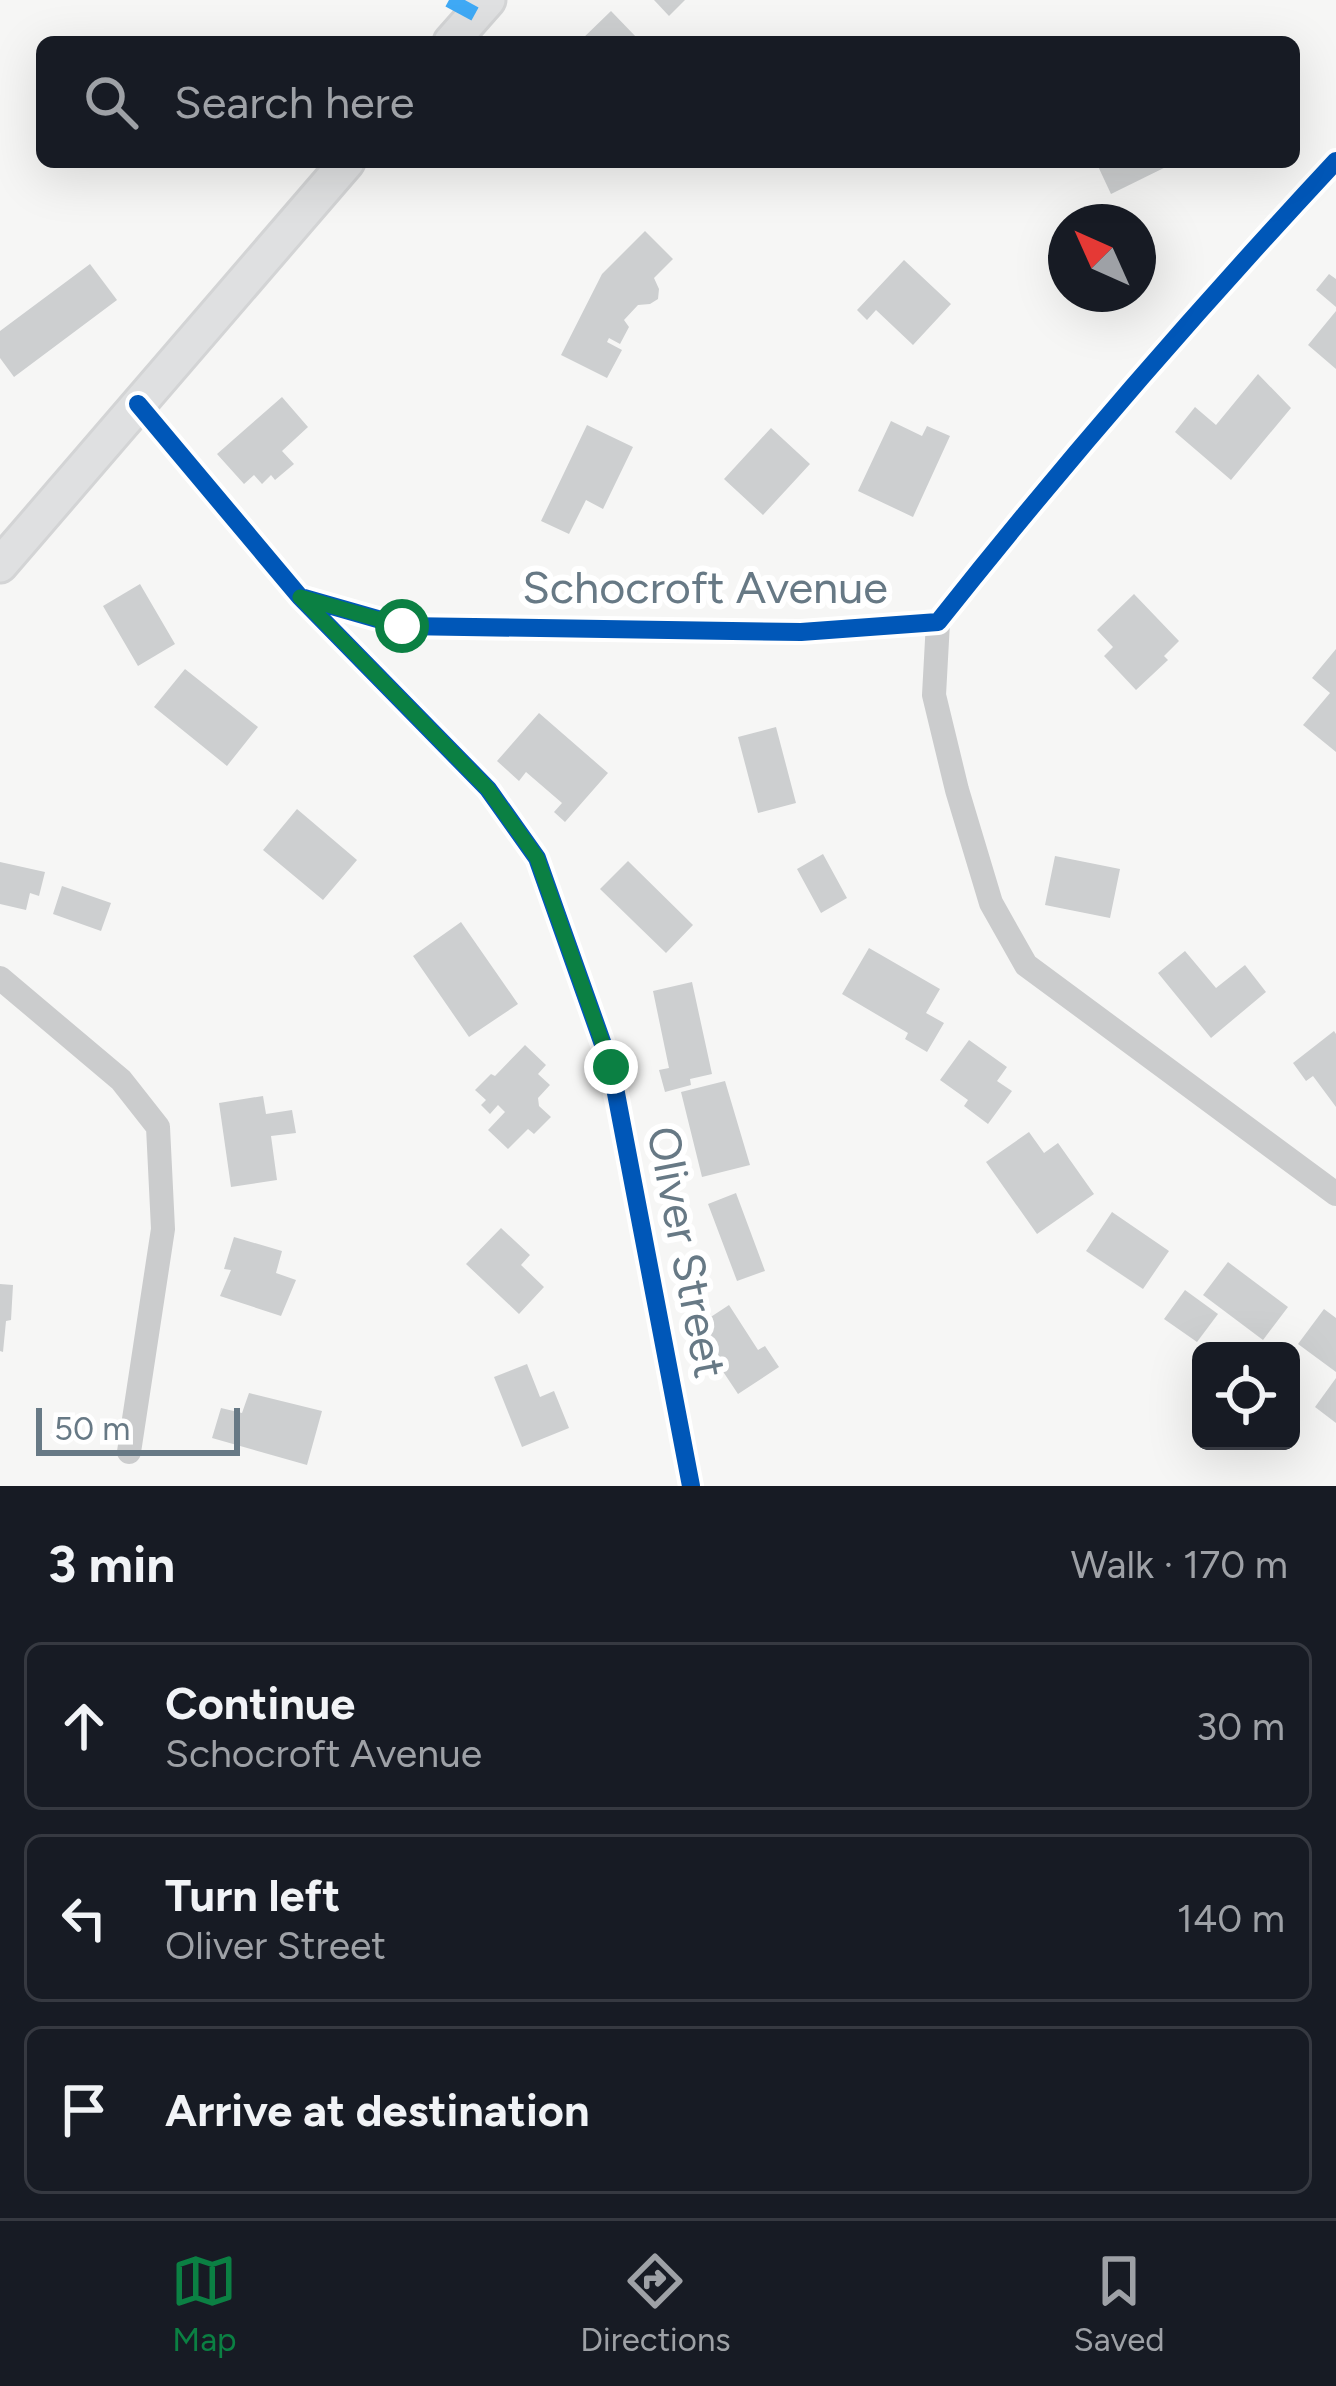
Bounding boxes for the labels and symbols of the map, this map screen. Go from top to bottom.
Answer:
north arrow [1048,204,1156,312]
street label: Schocroft Avenue [522,560,888,614]
route start [375,599,429,653]
route end [584,1040,638,1094]
street label: Oliver Street [636,1122,738,1382]
scale bar [36,1402,240,1455]

